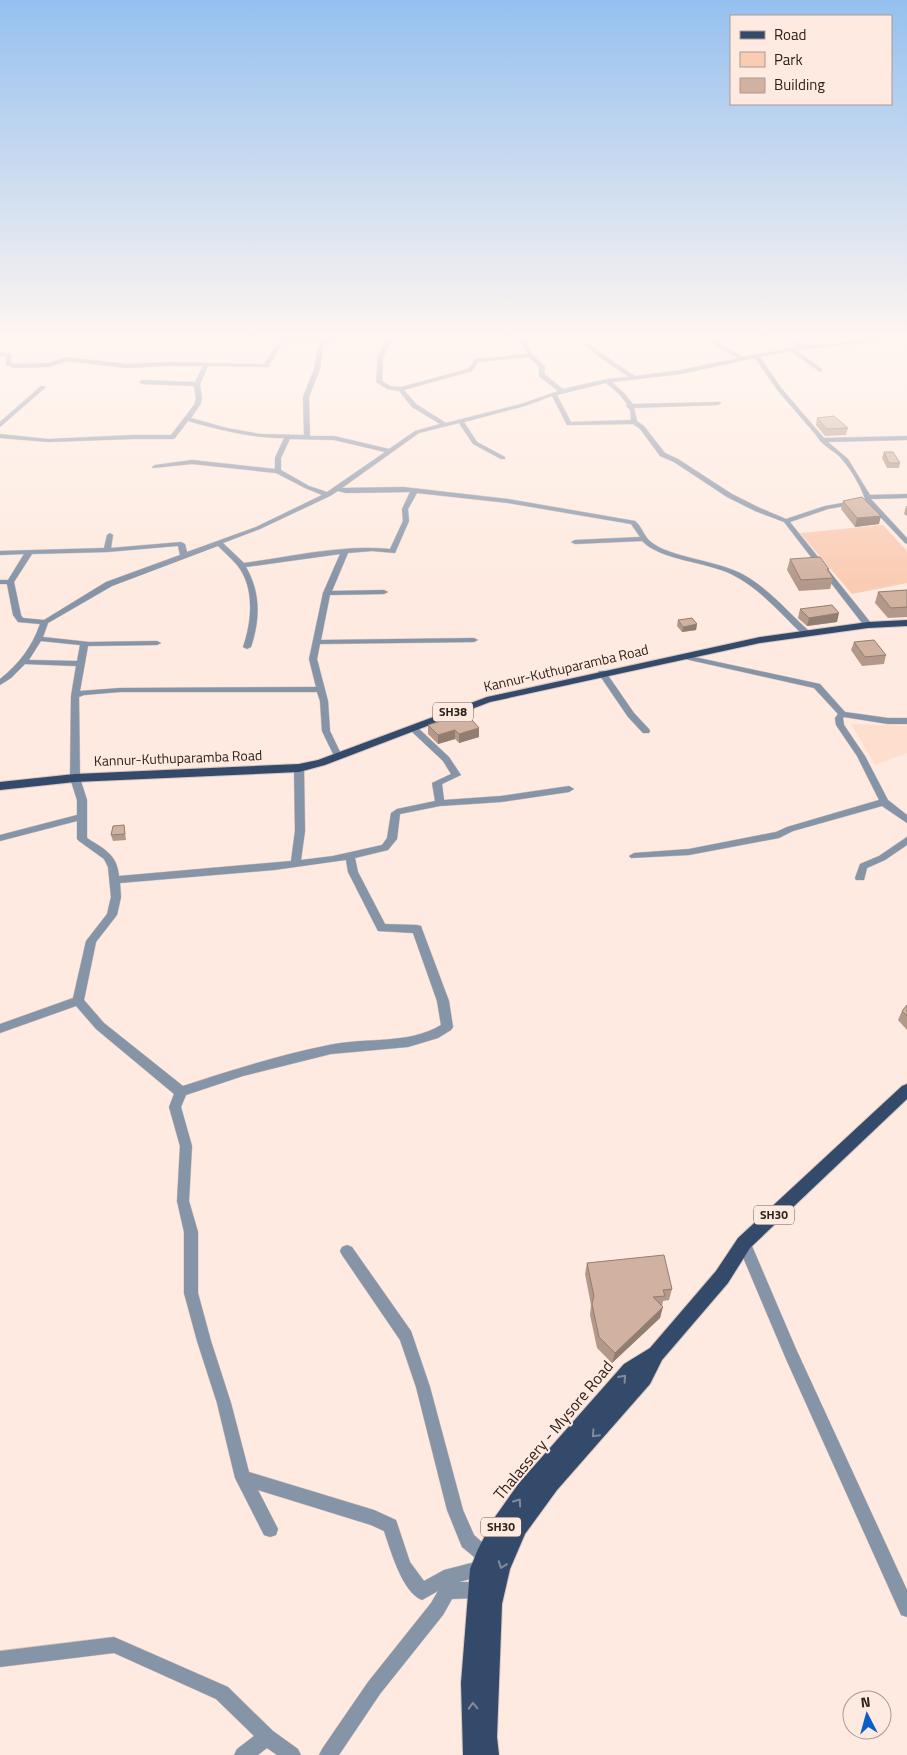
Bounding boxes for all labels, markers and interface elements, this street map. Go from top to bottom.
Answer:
legend [730,15,892,105]
text: Road [774,23,806,46]
text: Park [774,48,803,71]
text: Building [774,73,825,96]
street label: Kannur-Kuthuparamba Road [481,638,650,697]
road number: SH38 [433,702,473,722]
street label: Kannur-Kuthuparamba Road [93,744,263,771]
road number: SH30 [754,1206,794,1224]
street label: Thalassery - Mysore Road [487,1355,619,1505]
one-way arrow [617,1375,626,1384]
one-way arrow [592,1429,601,1438]
one-way arrow [512,1498,521,1507]
road number: SH30 [481,1518,521,1536]
one-way arrow [498,1561,508,1569]
north arrow [842,1690,892,1740]
text: N [860,1691,872,1713]
one-way arrow [467,1702,478,1710]

